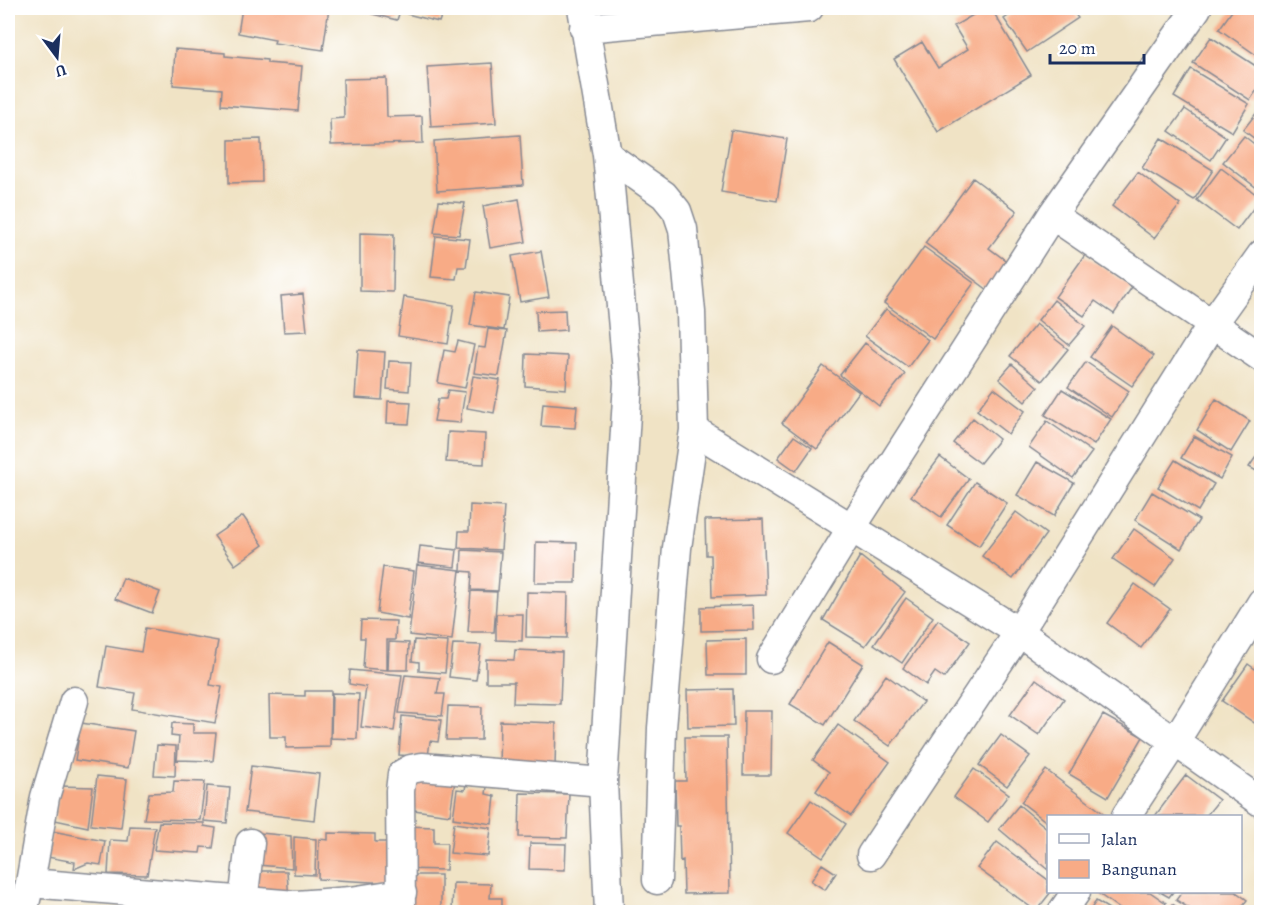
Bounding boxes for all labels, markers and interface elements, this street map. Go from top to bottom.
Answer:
north arrow [27,27,87,87]
scale bar [1050,27,1144,65]
text: 20 m [1059,36,1096,60]
text: U [52,58,69,83]
legend [1047,815,1242,893]
text: Jalan [1101,827,1138,851]
text: Bangunan [1101,857,1177,881]

